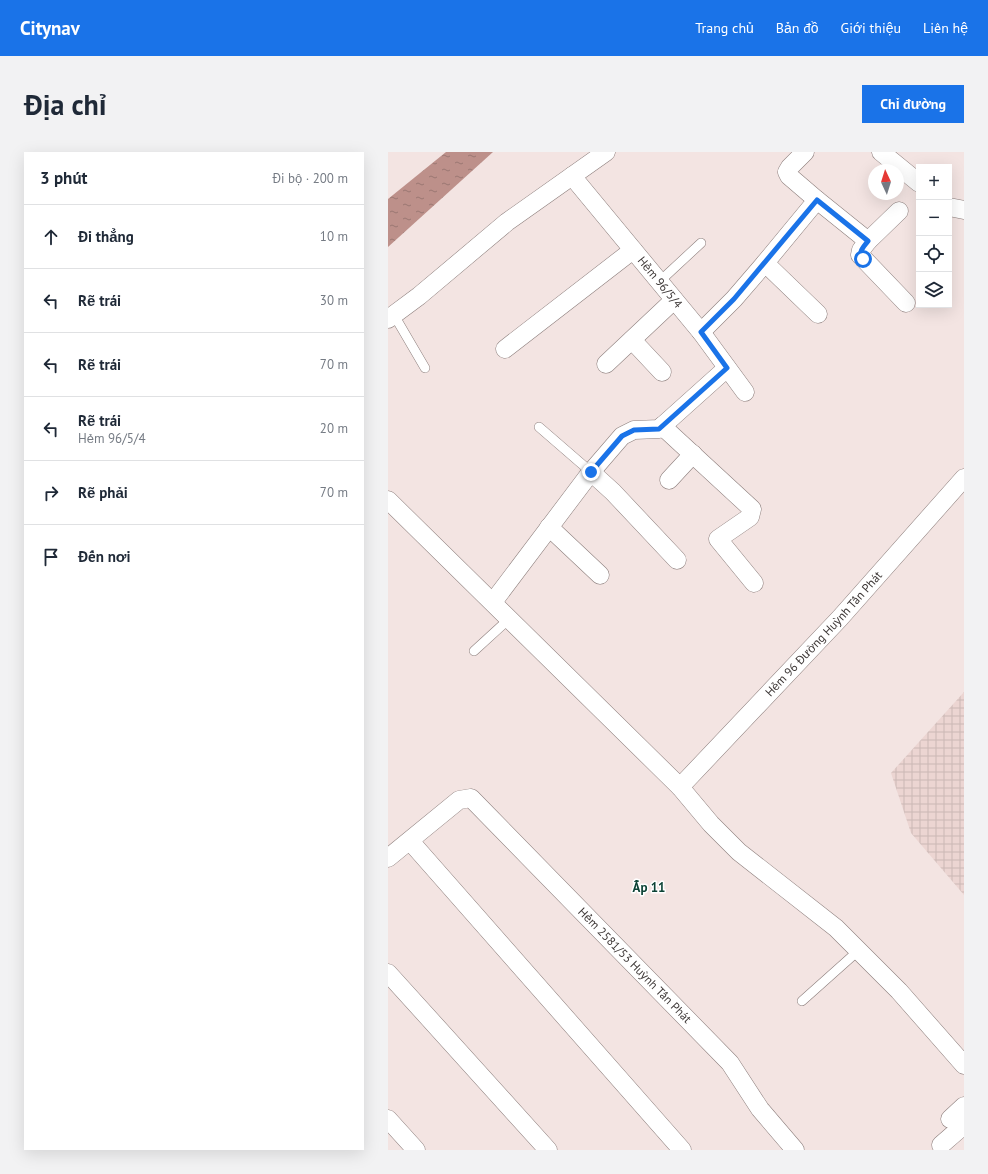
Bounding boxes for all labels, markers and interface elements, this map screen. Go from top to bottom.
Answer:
text: Citynav [20,16,80,40]
text: Trang chủ [695,19,754,37]
text: Bản đồ [776,19,819,37]
text: Giới thiệu [841,19,901,37]
text: Liên hệ [923,19,968,37]
button: Chỉ đường [862,85,964,123]
text: Địa chỉ [24,86,107,123]
north arrow [868,164,904,200]
map controls [916,164,952,308]
button: + [916,164,952,200]
text: 3 phút [40,167,87,189]
text: Đi bộ · 200 m [273,170,348,187]
button: − [916,200,952,236]
icon: ahead [40,226,62,248]
text: Đi thẳng [78,227,134,246]
text: 10 m [320,228,348,245]
button: locate [916,236,952,272]
route start [854,250,872,268]
street label: Hẻm 96/5/4 [635,253,686,311]
button: layers [916,272,952,308]
icon: left [40,290,62,312]
text: Rẽ trái [78,291,121,310]
text: 30 m [320,292,348,309]
icon: left [40,354,62,376]
text: Rẽ trái [78,355,121,374]
text: 70 m [320,356,348,373]
text: Rẽ trái [78,411,121,430]
icon: left [40,418,62,440]
text: 20 m [320,420,348,437]
text: Hẻm 96/5/4 [78,430,146,447]
route end [582,463,600,481]
icon: right [40,482,62,504]
text: Rẽ phải [78,483,128,502]
text: 70 m [320,484,348,501]
icon: arrive [40,546,62,568]
text: Đến nơi [78,547,131,566]
street label: Hẻm 96 Đường Huỳnh Tấn Phát [762,568,885,699]
district label: Ấp 11 [633,879,665,896]
street label: Hẻm 2581/53 Huỳnh Tấn Phát [575,904,695,1026]

